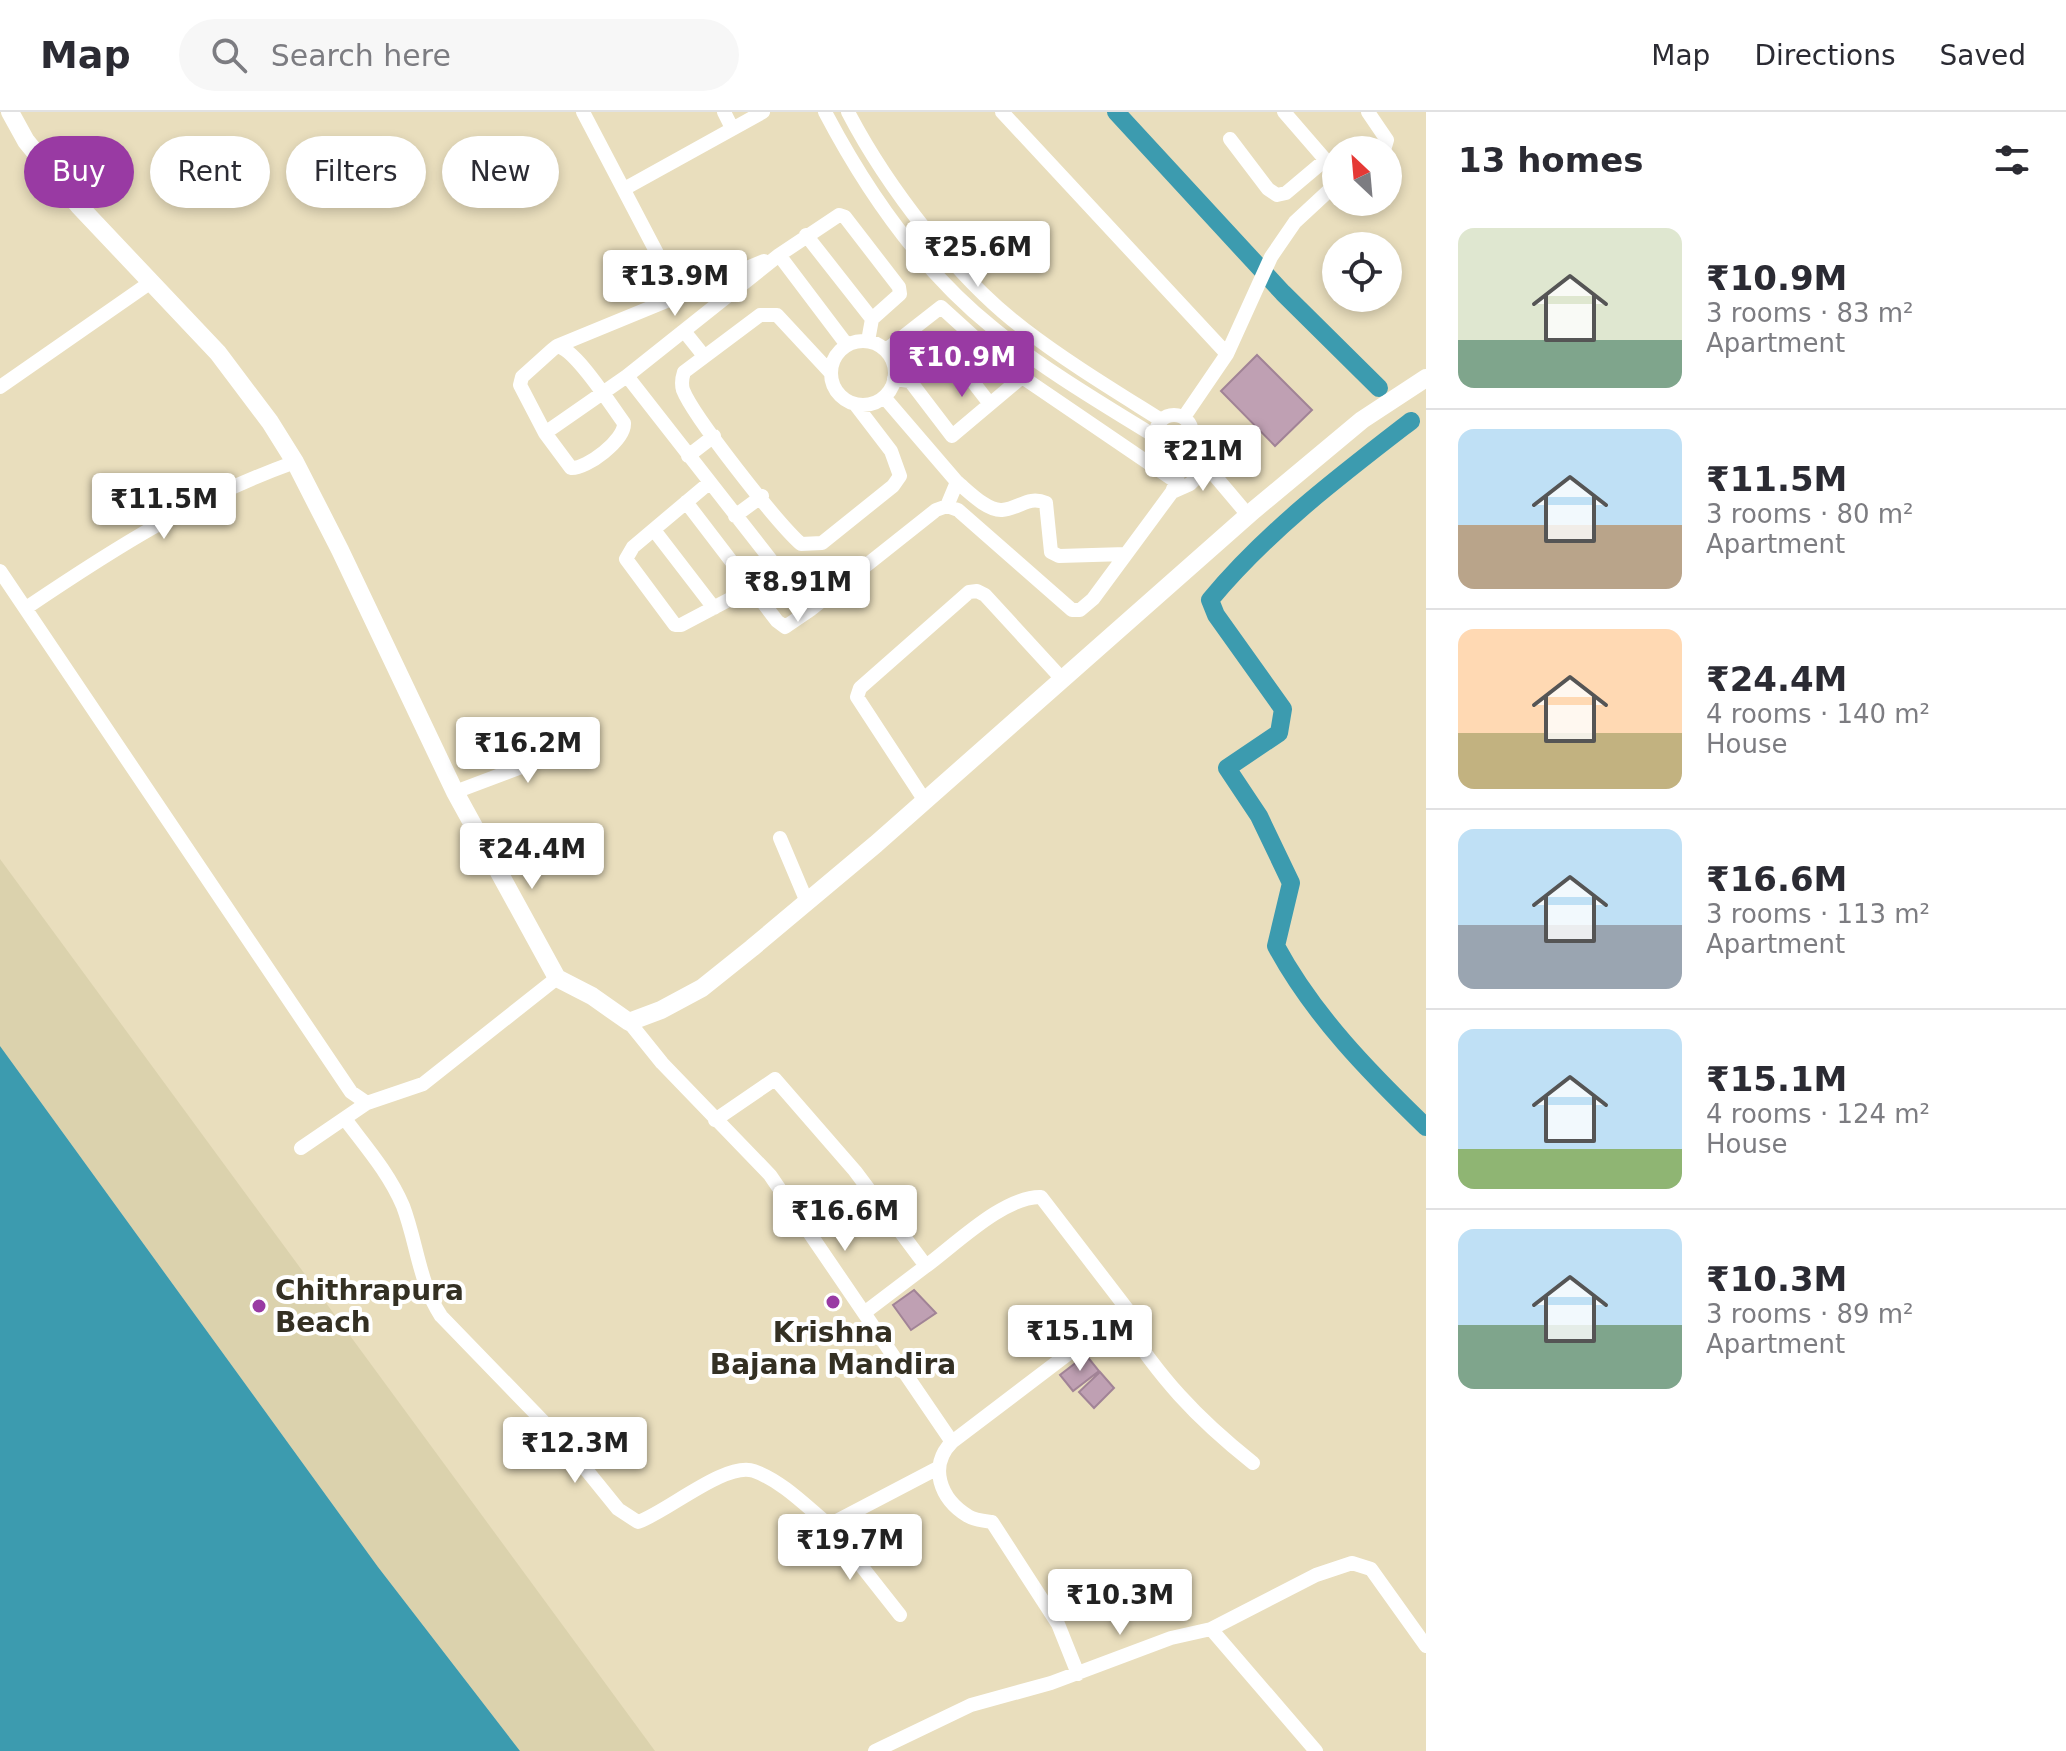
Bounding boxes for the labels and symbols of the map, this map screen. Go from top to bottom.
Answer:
north arrow [1322,136,1402,216]
pin: ₹25.6M [913,221,1043,289]
pin: ₹13.9M [610,250,740,318]
pin: ₹10.9M [897,331,1027,399]
pin: ₹21M [1156,425,1250,493]
pin: ₹11.5M [99,473,229,541]
pin: ₹8.91M [733,556,863,624]
pin: ₹16.2M [463,717,593,785]
pin: ₹24.4M [467,823,597,891]
pin: ₹16.6M [780,1185,910,1253]
place label: Chithrapura Beach [275,1274,464,1339]
marker: Krishna Bajana Mandira [824,1293,842,1311]
marker: Chithrapura Beach [250,1297,268,1315]
pin: ₹15.1M [1015,1305,1145,1373]
place label: Krishna Bajana Mandira [710,1316,956,1381]
pin: ₹12.3M [510,1417,640,1485]
pin: ₹19.7M [785,1514,915,1582]
pin: ₹10.3M [1055,1569,1185,1637]

